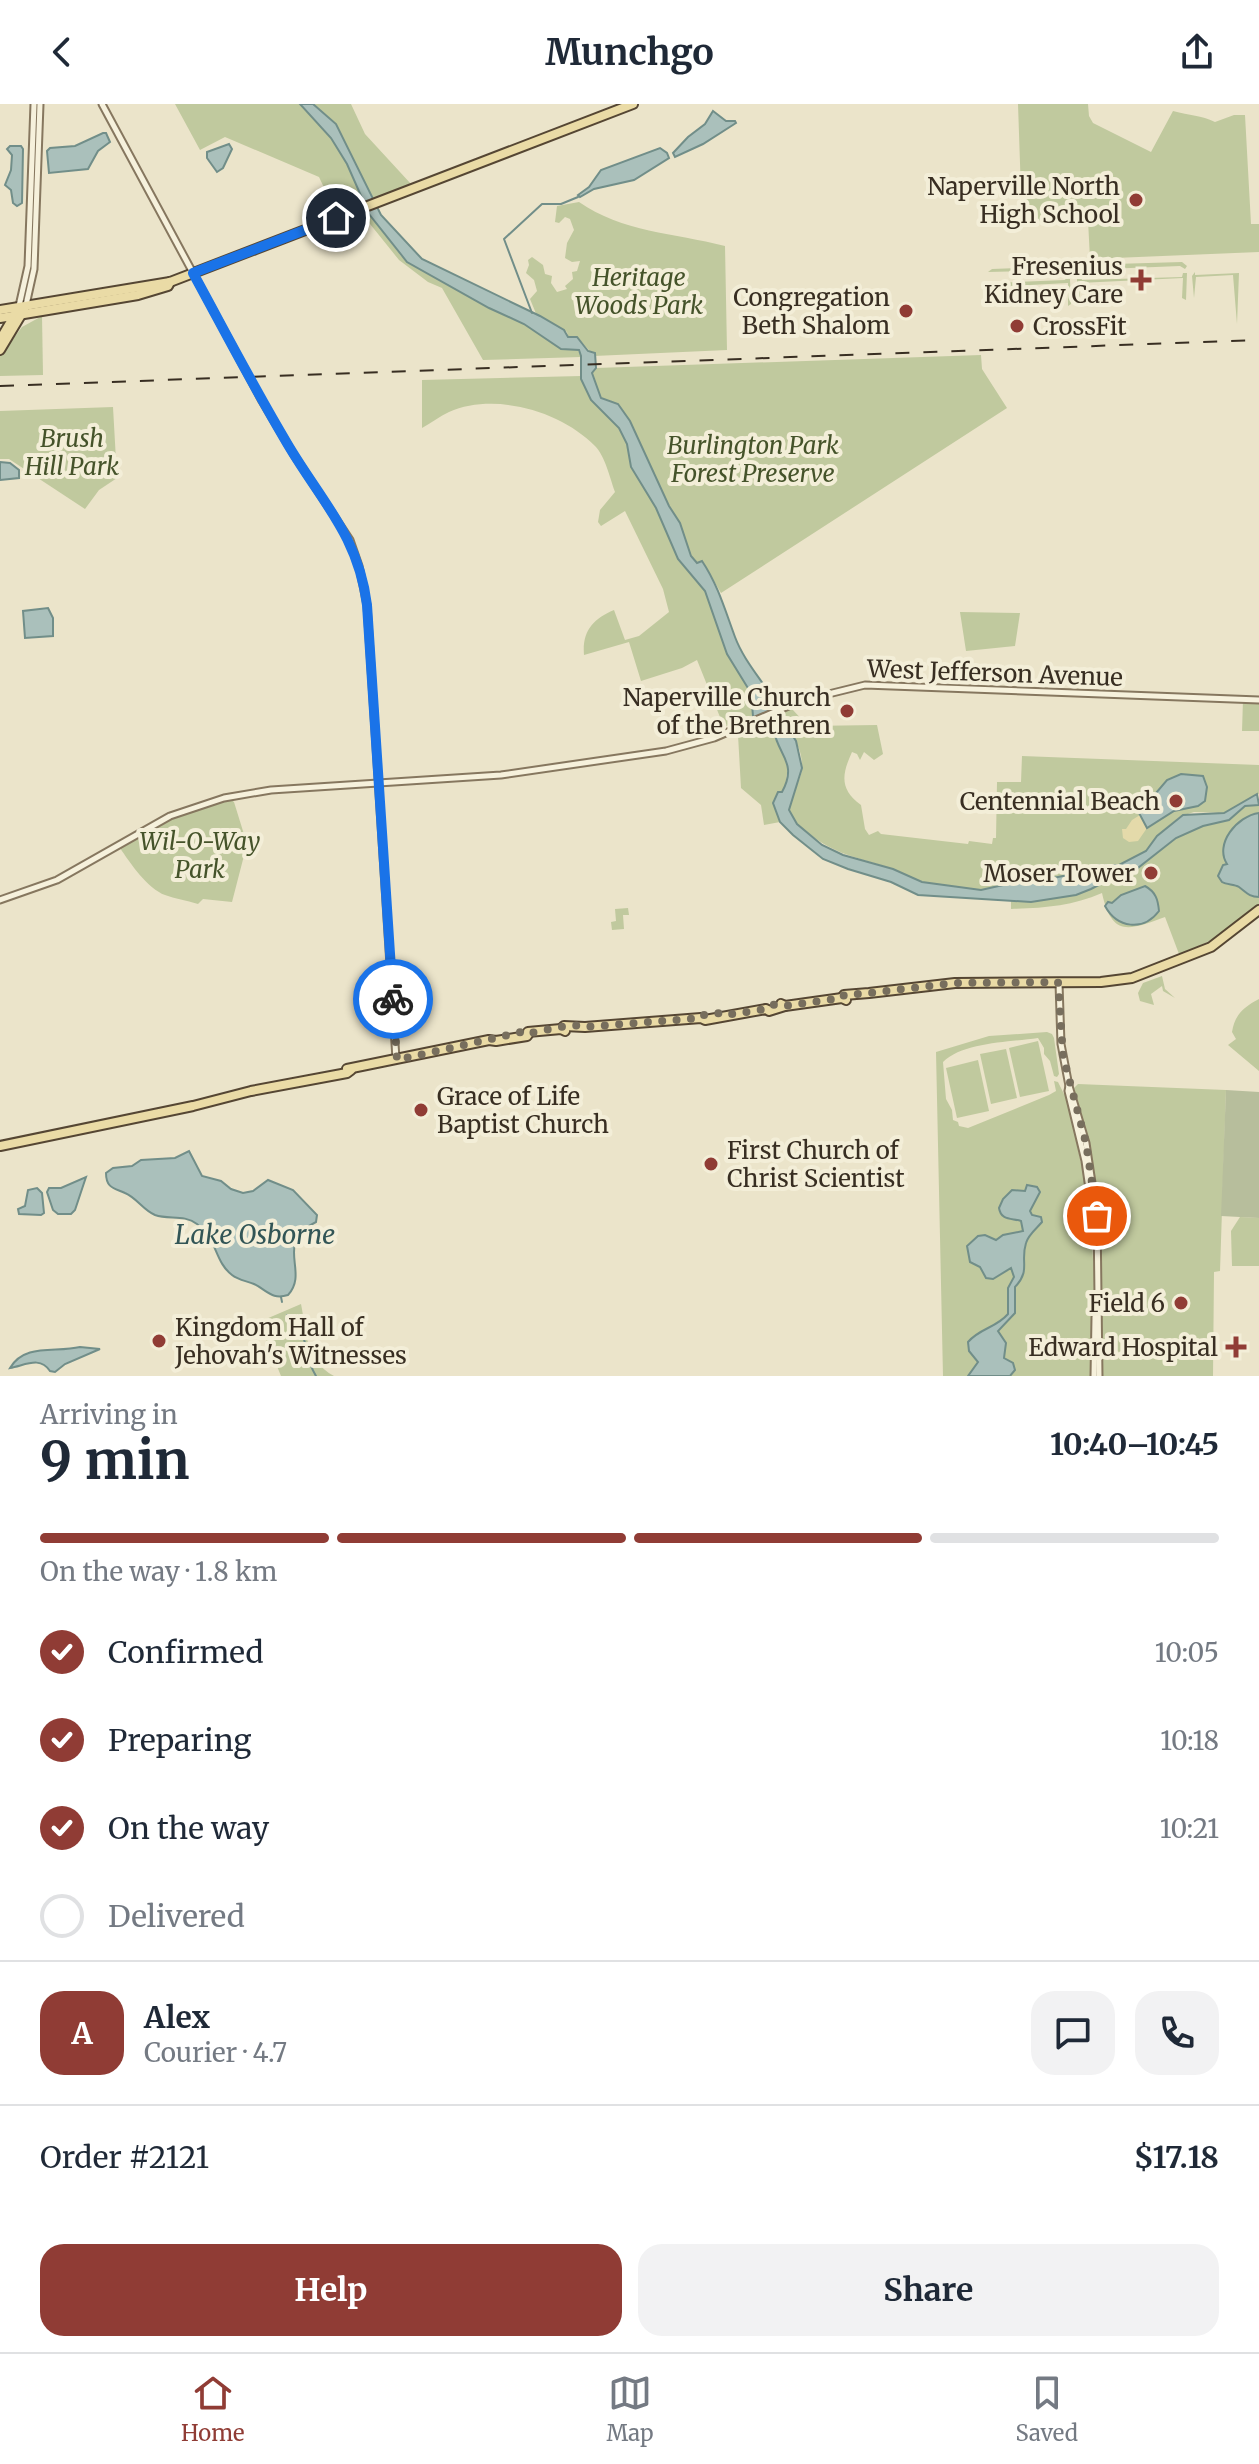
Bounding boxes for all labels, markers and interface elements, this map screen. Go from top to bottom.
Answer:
icon: back [40,30,84,74]
text: Munchgo [545,30,714,75]
icon: share [1175,30,1219,74]
place label: Naperville North High School [927,171,1120,230]
pin [302,184,370,252]
marker: Naperville North High School [1127,191,1145,209]
icon: home [314,196,358,240]
place label: Fresenius Kidney Care [984,251,1123,310]
park label: Heritage Woods Park [575,262,703,321]
marker: Fresenius Kidney Care [1130,269,1152,291]
place label: Congregation Beth Shalom [733,282,890,341]
marker: Congregation Beth Shalom [897,302,915,320]
place label: CrossFit [1033,311,1127,342]
marker: CrossFit [1008,317,1026,335]
park label: Brush Hill Park [24,423,119,482]
park label: Burlington Park Forest Preserve [667,430,839,489]
street label: West Jefferson Avenue [866,653,1123,693]
place label: Naperville Church of the Brethren [623,682,831,741]
marker: Naperville Church of the Brethren [838,702,856,720]
place label: Centennial Beach [960,786,1160,817]
marker: Centennial Beach [1167,792,1185,810]
park label: Wil-O-Way Park [140,826,260,885]
place label: Moser Tower [983,858,1135,889]
marker: Moser Tower [1142,864,1160,882]
courier [353,959,433,1039]
icon: bike [371,977,415,1021]
place label: Grace of Life Baptist Church [437,1081,609,1140]
marker: Grace of Life Baptist Church [412,1101,430,1119]
place label: First Church of Christ Scientist [727,1135,905,1194]
marker: First Church of Christ Scientist [702,1155,720,1173]
pin [1063,1182,1131,1250]
icon: bag [1075,1194,1119,1238]
water label: Lake Osborne [175,1218,335,1251]
place label: Field 6 [1088,1288,1165,1319]
marker: Field 6 [1172,1294,1190,1312]
place label: Kingdom Hall of Jehovah's Witnesses [174,1312,407,1371]
marker: Kingdom Hall of Jehovah's Witnesses [150,1332,168,1350]
place label: Edward Hospital [1028,1332,1218,1363]
marker: Edward Hospital [1225,1336,1247,1358]
text: Arriving in [40,1398,178,1431]
text: 10:40–10:45 [1050,1425,1219,1463]
text: 9 min [40,1428,190,1493]
text: On the way · 1.8 km [40,1555,277,1588]
icon: check [40,1630,84,1674]
text: Confirmed [108,1633,263,1671]
text: 10:05 [1155,1636,1219,1669]
icon: check [40,1718,84,1762]
text: Preparing [108,1721,251,1759]
text: 10:18 [1160,1724,1219,1757]
icon: check [40,1806,84,1850]
text: On the way [108,1809,269,1847]
text: 10:21 [1160,1812,1219,1845]
text: Delivered [108,1897,245,1935]
button: chat [1031,1991,1115,2075]
button: phone [1135,1991,1219,2075]
text: Alex [144,1998,210,2036]
text: A [71,2014,93,2052]
text: Courier · 4.7 [144,2036,287,2069]
text: Order #2121 [40,2138,209,2176]
text: $17.18 [1134,2138,1219,2176]
button: Help [40,2244,622,2336]
button: Share [638,2244,1219,2336]
tab: Home [181,2371,244,2447]
tab: Map [607,2371,653,2447]
tab: Saved [1016,2371,1078,2447]

